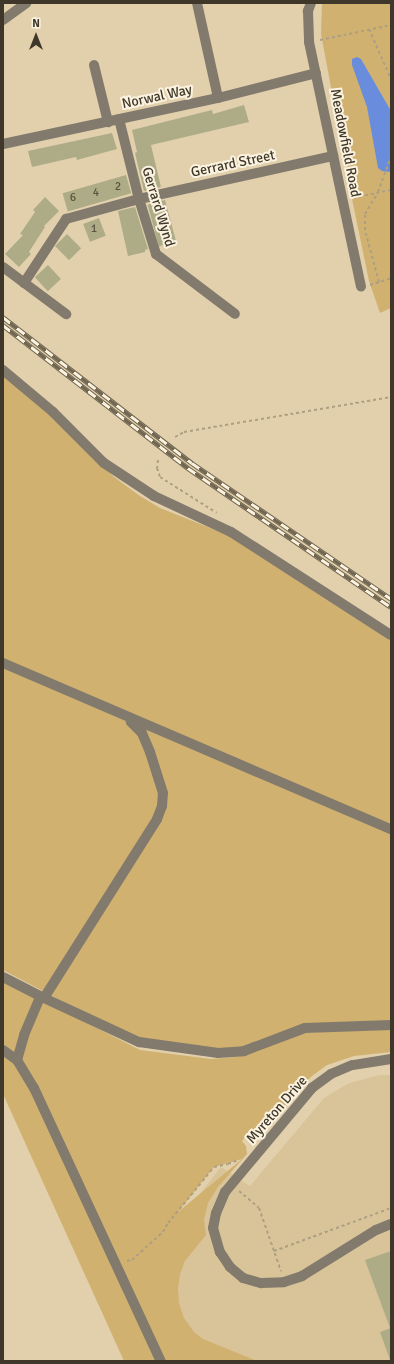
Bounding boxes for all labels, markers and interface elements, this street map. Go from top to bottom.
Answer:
north arrow [16,16,56,56]
text: N [32,17,40,30]
street label: Norwal Way [120,81,194,113]
street label: Meadowfield Road [326,87,364,199]
street label: Gerrard Street [190,147,276,181]
street label: Gerrard Wynd [138,165,178,249]
house number: 2 [115,180,121,194]
house number: 4 [93,186,99,200]
house number: 6 [70,191,76,205]
house number: 1 [91,222,97,236]
street label: Myreton Drive [243,1073,311,1147]

